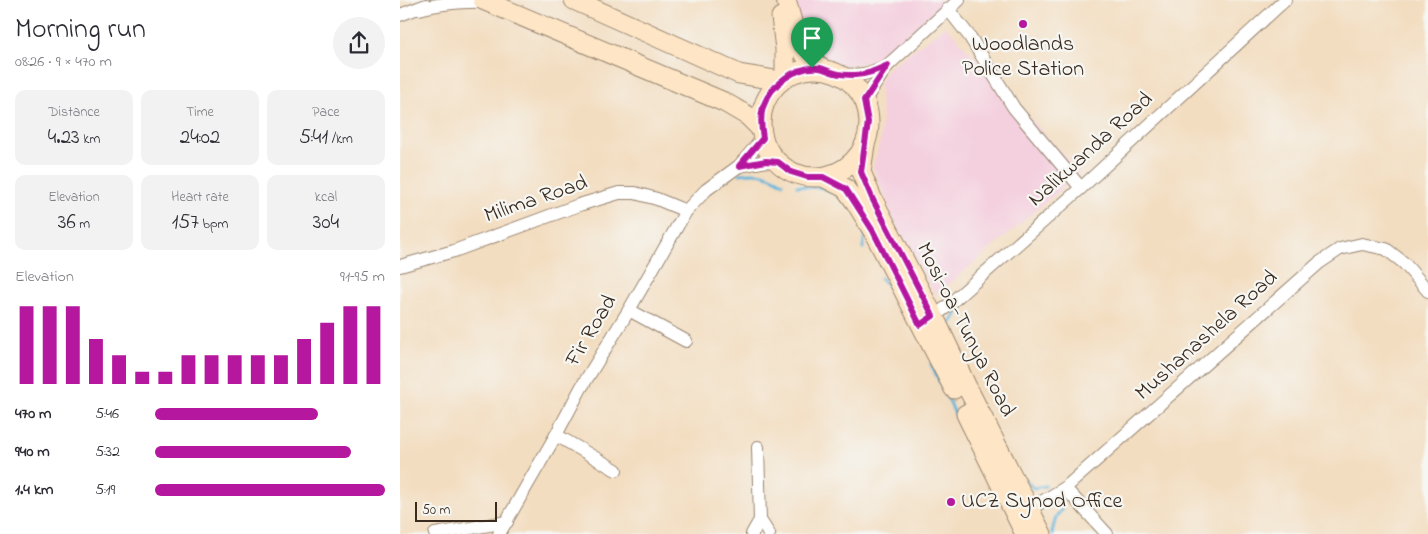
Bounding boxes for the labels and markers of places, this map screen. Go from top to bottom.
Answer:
pin [791,17,833,68]
marker: Woodlands Police Station [1017,18,1029,30]
place label: Woodlands Police Station [962,29,1084,86]
place label: UCZ Synod Office [961,486,1123,519]
marker: UCZ Synod Office [945,496,957,508]

